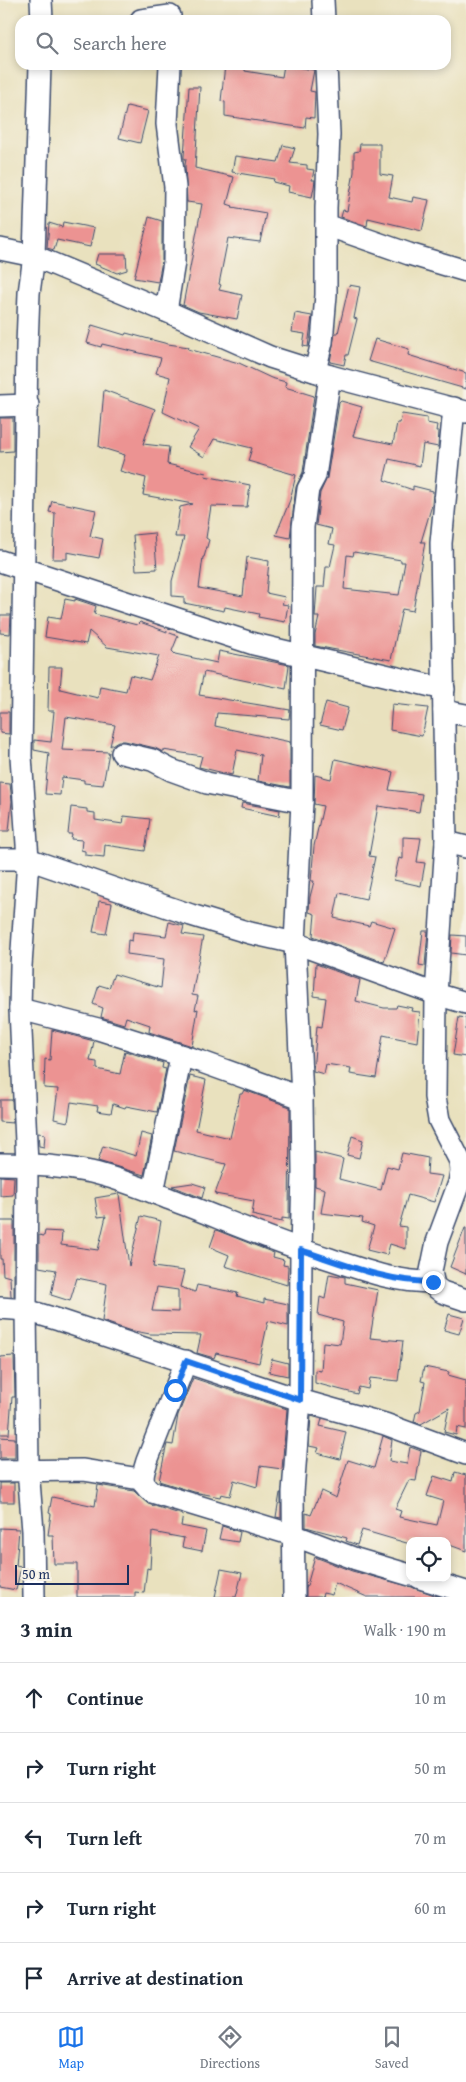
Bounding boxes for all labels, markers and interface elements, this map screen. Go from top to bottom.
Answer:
search box [15,15,451,70]
icon: search [33,29,61,57]
text: Search here [73,29,167,57]
route end [422,1271,445,1294]
route start [164,1379,187,1402]
map controls [406,1537,451,1582]
button: locate [406,1537,451,1582]
scale bar [15,1562,129,1585]
text: 50 m [22,1564,50,1584]
text: 3 min [20,1614,72,1645]
text: Walk · 190 m [363,1618,446,1642]
icon: ahead [20,1684,48,1712]
text: Continue [67,1684,144,1712]
text: 10 m [414,1686,446,1710]
icon: right [20,1754,48,1782]
text: Turn right [67,1754,156,1782]
text: 50 m [414,1756,446,1780]
icon: left [20,1824,48,1852]
text: Turn left [67,1824,142,1852]
text: 70 m [414,1826,446,1850]
icon: right [20,1894,48,1922]
text: Turn right [67,1894,156,1922]
text: 60 m [414,1896,446,1920]
icon: arrive [20,1964,48,1992]
text: Arrive at destination [67,1964,243,1992]
tab: Map [57,2023,85,2073]
tab: Directions [200,2023,260,2073]
tab: Saved [375,2023,409,2073]

